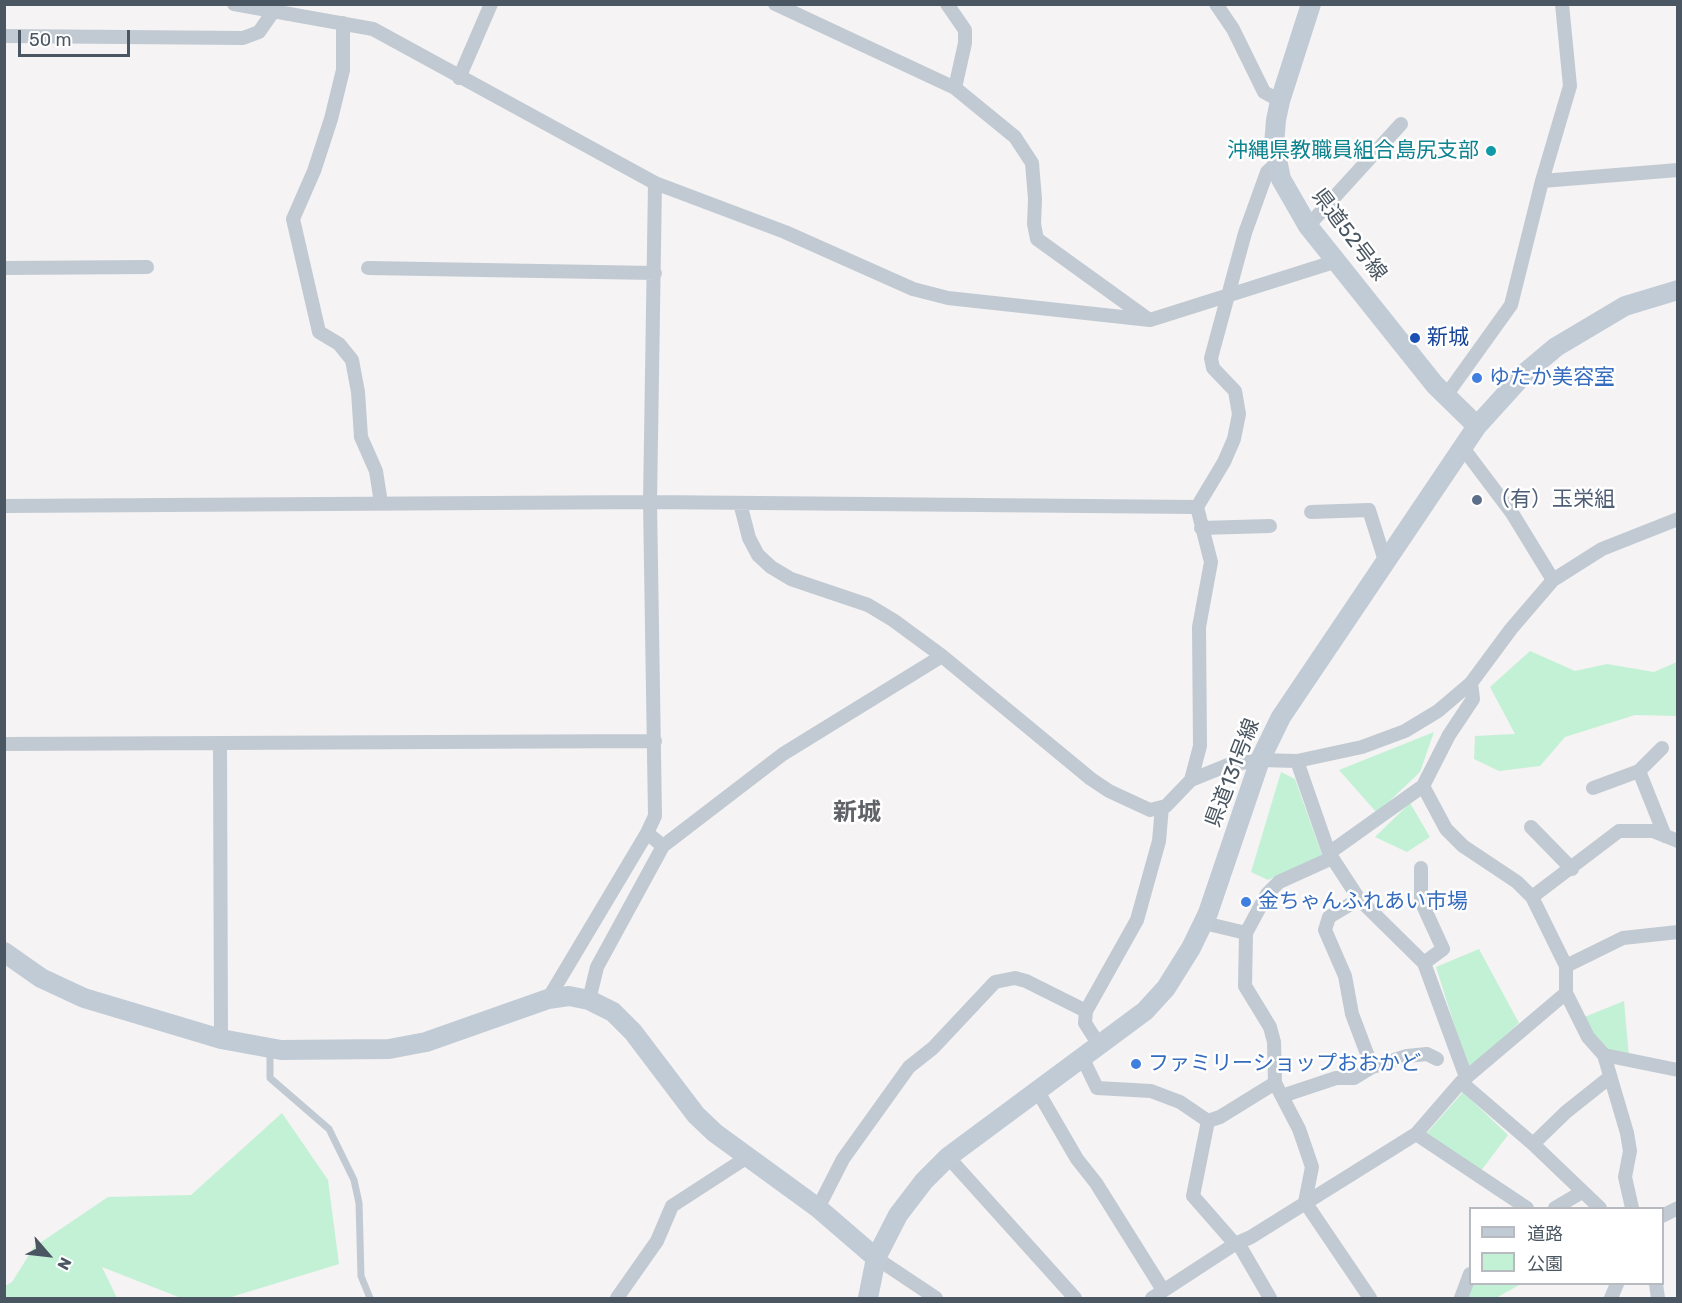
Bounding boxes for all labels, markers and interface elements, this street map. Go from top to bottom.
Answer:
scale bar [21,18,134,56]
text: 50 m [29,29,72,51]
place label: 沖縄県教職員組合島尻支部 [1227,138,1479,164]
marker: 沖縄県教職員組合島尻支部 [1484,144,1498,158]
street label: 県道52号線 [1306,184,1392,286]
place label: 新城 [1427,325,1469,351]
marker: 新城 [1408,331,1422,345]
place label: ゆたか美容室 [1489,365,1615,391]
marker: ゆたか美容室 [1470,371,1484,385]
place label: （有）玉栄組 [1489,487,1615,513]
marker: （有）玉栄組 [1470,493,1484,507]
street label: 県道131号線 [1201,715,1265,831]
district label: 新城 [833,799,881,827]
place label: 金ちゃんふれあい市場 [1258,889,1468,915]
marker: 金ちゃんふれあい市場 [1239,895,1253,909]
place label: ファミリーショップおおかど [1148,1051,1421,1077]
marker: ファミリーショップおおかど [1129,1057,1143,1071]
legend [1469,1207,1664,1285]
text: 道路 [1527,1223,1563,1245]
north arrow [18,1225,78,1285]
text: 公園 [1527,1253,1563,1275]
text: N [53,1254,75,1273]

